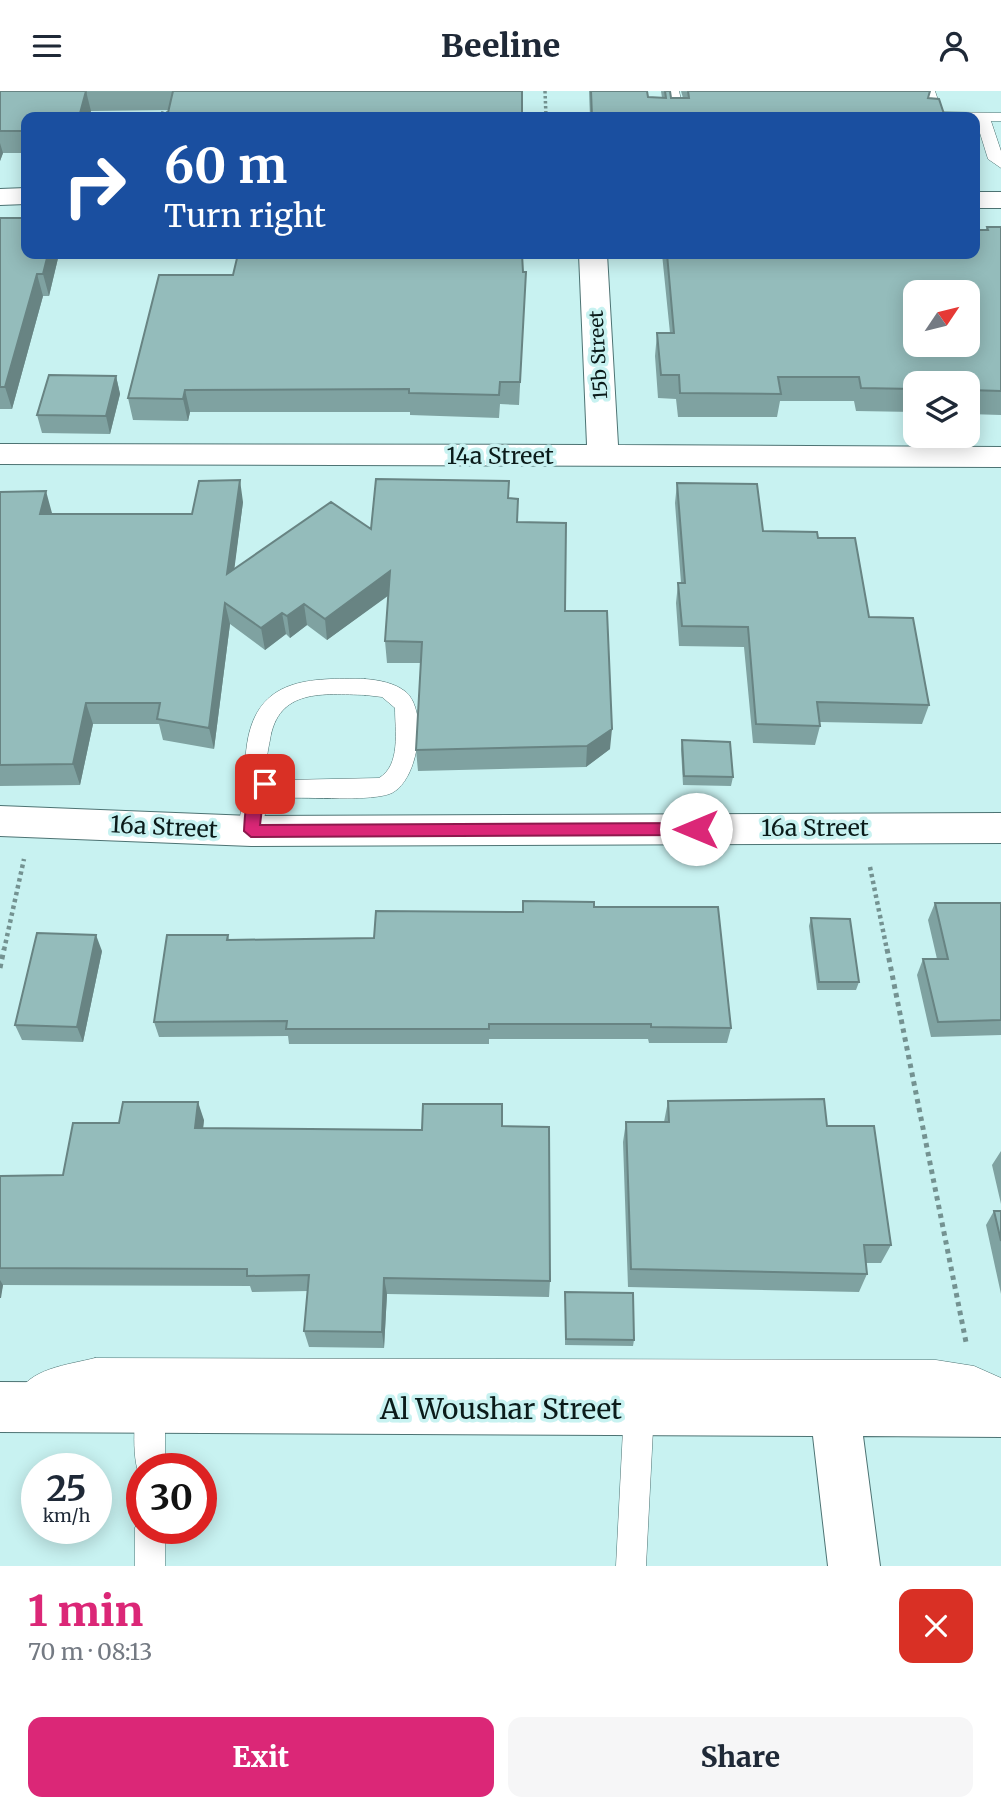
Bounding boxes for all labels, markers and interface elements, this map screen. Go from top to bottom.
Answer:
text: Beeline [441,26,560,66]
icon: menu [28,27,66,65]
icon: person [935,27,973,65]
text: 60 m [164,135,287,196]
icon: right [49,140,140,231]
text: Turn right [164,196,326,236]
north arrow [903,280,980,357]
map controls [903,280,980,448]
street label: 15b Street [584,309,612,400]
button: layers [903,371,980,448]
street label: 14a Street [446,441,554,470]
pin [235,754,295,814]
icon: arrive [246,765,284,803]
position arrow [659,792,733,866]
street label: 16a Street [110,809,218,844]
street label: 16a Street [761,813,869,842]
street label: Al Woushar Street [379,1391,622,1427]
speed limit sign: 30 [126,1453,217,1544]
text: 25 [46,1467,87,1511]
text: km/h [43,1504,90,1527]
text: 1 min [28,1585,143,1637]
button: close [899,1589,973,1663]
text: 70 m · 08:13 [28,1637,152,1666]
button: Exit [28,1717,494,1797]
button: Share [508,1717,973,1797]

